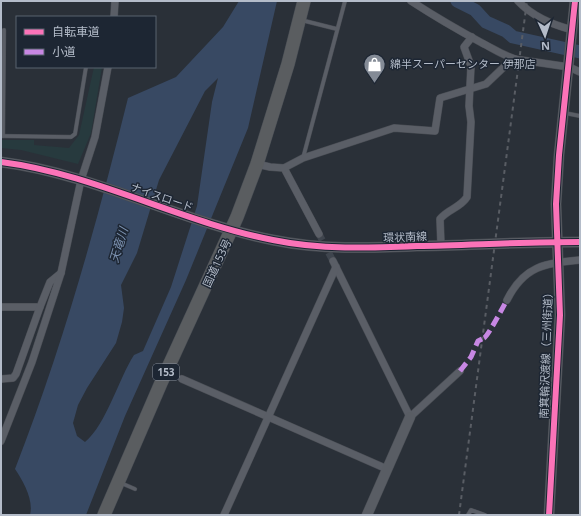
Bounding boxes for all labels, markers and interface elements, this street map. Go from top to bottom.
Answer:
legend [16,16,156,68]
north arrow [525,16,565,56]
text: 自転車道 [52,23,100,40]
text: N [541,39,550,54]
text: 小道 [52,43,76,60]
shop icon: 綿半スーパーセンター 伊那店 [362,51,388,84]
place label: 綿半スーパーセンター 伊那店 [390,56,536,71]
street label: ナイスロード [129,179,196,214]
water label: 天竜川 [105,223,132,265]
street label: 環状南線 [383,228,427,245]
street label: 国道153号 [199,236,234,289]
street label: 南箕輪沢渡線（三州街道） [536,287,555,419]
road number: 153 [153,364,179,380]

